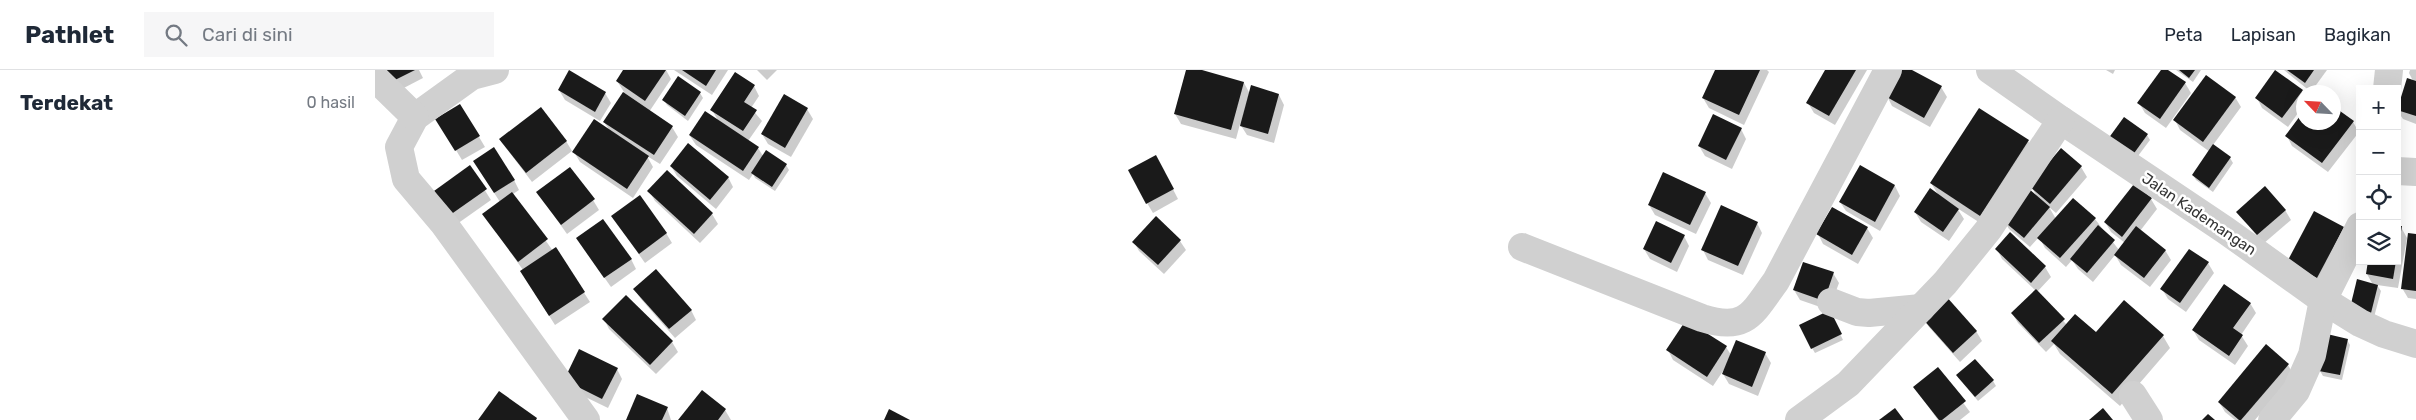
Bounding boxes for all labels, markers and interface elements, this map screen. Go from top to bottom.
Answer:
search box [144,12,494,57]
text: Pathlet [25,21,114,49]
icon: search [162,21,190,49]
text: Cari di sini [202,23,293,46]
text: Peta [2164,24,2203,46]
text: Lapisan [2231,24,2296,46]
text: Bagikan [2324,24,2391,46]
north arrow [2296,85,2341,130]
map controls [2356,85,2401,265]
button: + [2356,85,2401,130]
text: Terdekat [20,90,113,115]
text: 0 hasil [306,93,355,112]
button: − [2356,130,2401,175]
street label: Jalan Kademangan [2138,169,2260,259]
button: locate [2356,175,2401,220]
button: layers [2356,220,2401,265]

